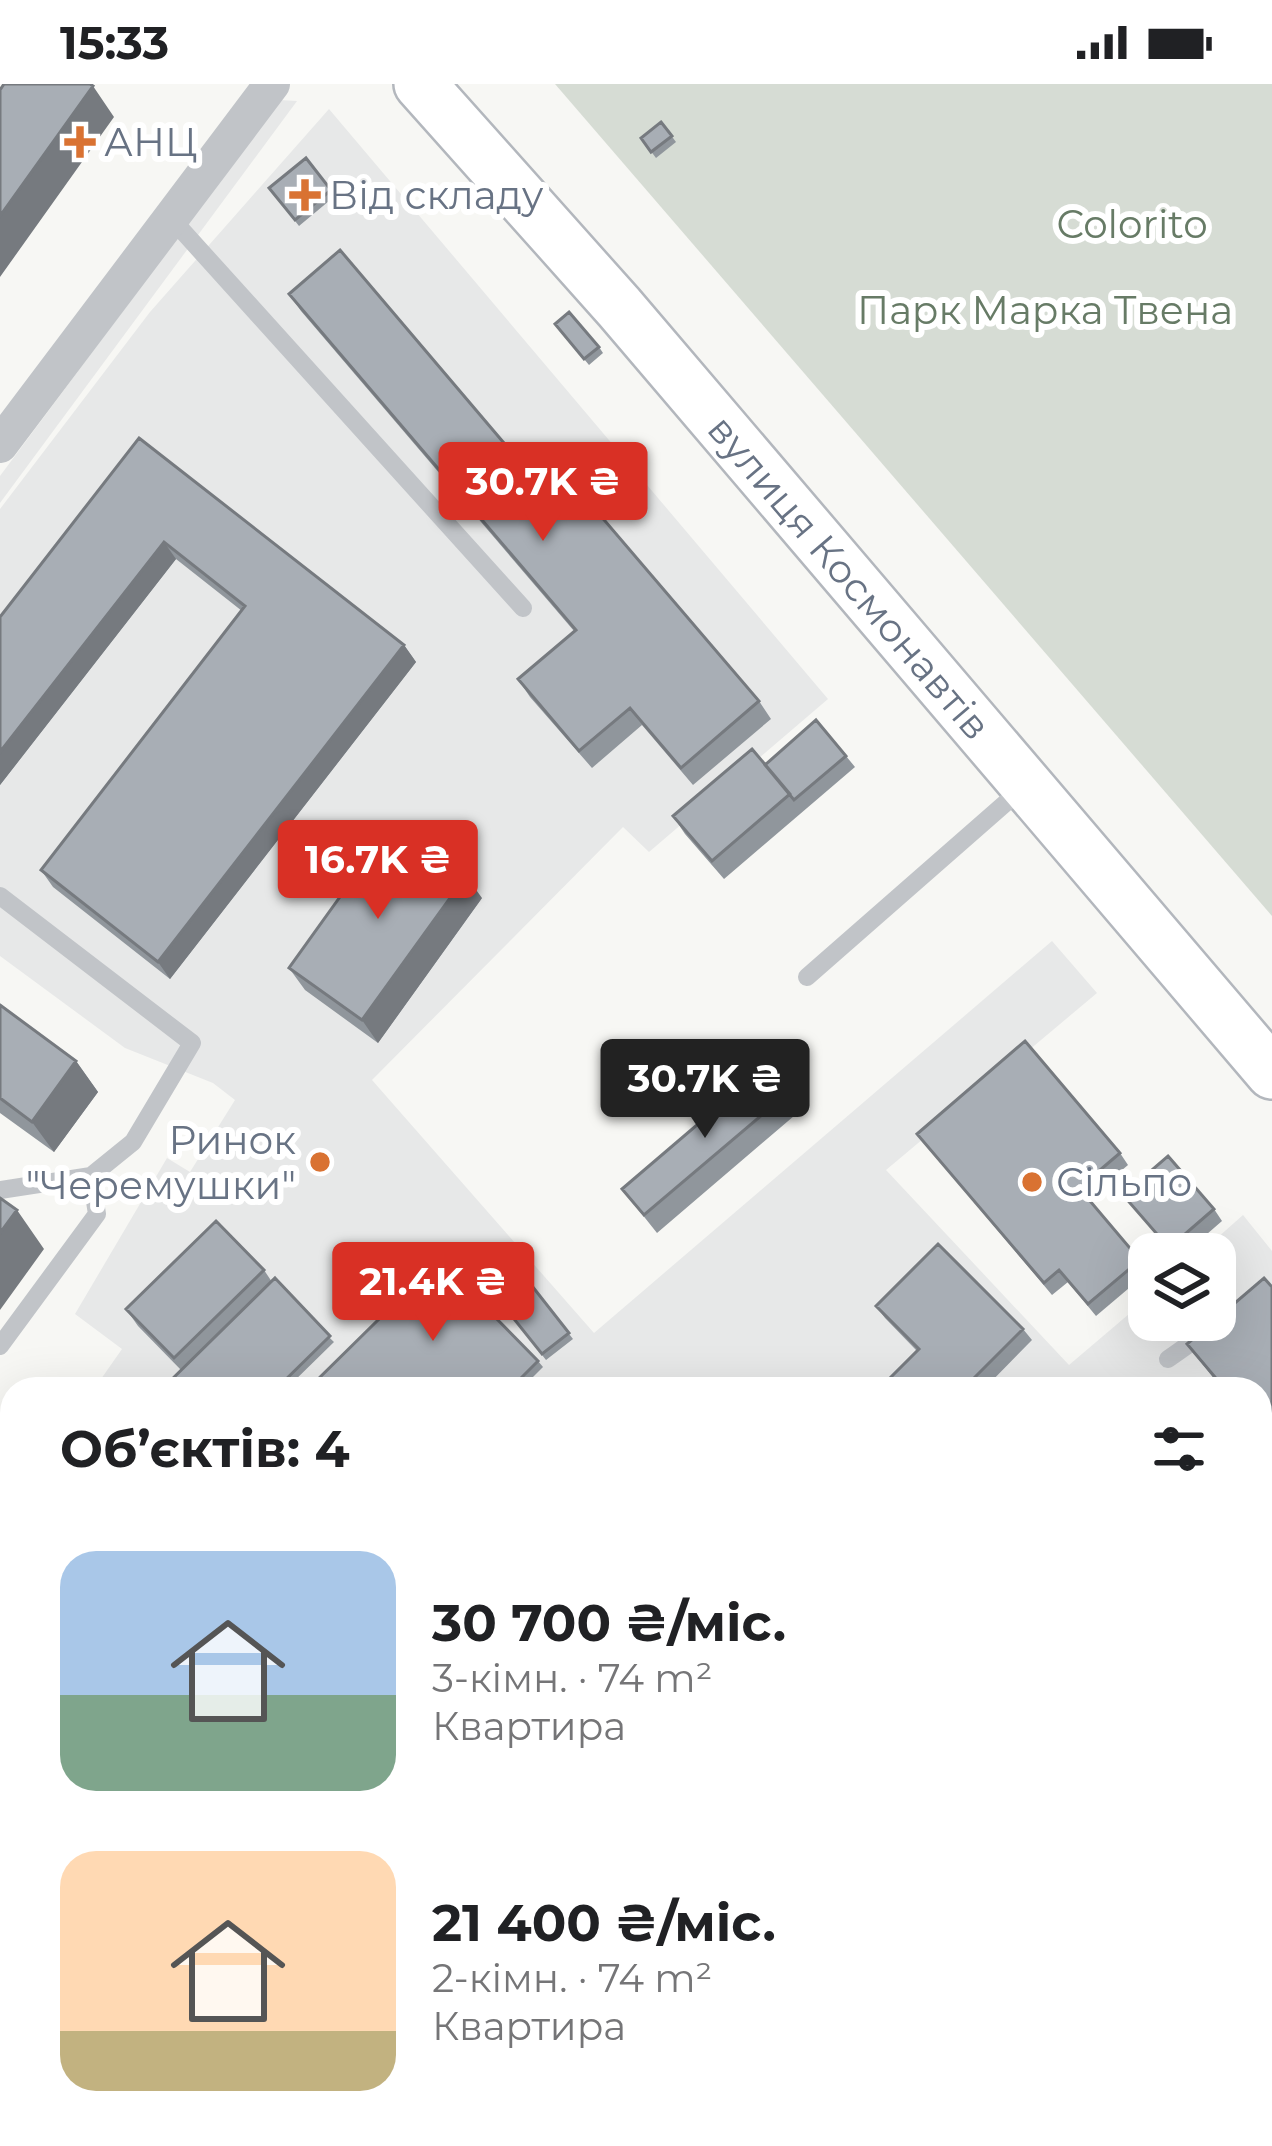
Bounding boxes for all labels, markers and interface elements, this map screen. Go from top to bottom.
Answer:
text: 15:33 [60,15,169,70]
place label: АНЦ [104,118,197,166]
marker: АНЦ [67,129,93,155]
place label: Від складу [329,171,544,219]
marker: Від складу [292,182,318,208]
park label: Colorito [1056,200,1208,248]
park label: Парк Марка Твена [857,286,1233,334]
street label: вулиця Космонавтів [698,405,1001,749]
pin: 30.7K ₴ [432,442,654,544]
text: 30.7K ₴ [466,457,620,505]
pin: 16.7K ₴ [267,820,489,922]
text: 16.7K ₴ [305,835,451,883]
pin: 30.7K ₴ [594,1039,816,1141]
text: 30.7K ₴ [628,1054,782,1102]
place label: Ринок "Черемушки" [26,1116,296,1209]
marker: Ринок "Черемушки" [307,1149,333,1175]
place label: Сільпо [1056,1158,1192,1206]
marker: Сільпо [1019,1169,1045,1195]
map controls [1128,1233,1236,1341]
button: layers [1128,1233,1236,1341]
pin: 21.4K ₴ [322,1242,544,1344]
text: 21.4K ₴ [359,1257,507,1305]
icon: filters [1146,1416,1212,1482]
text: Об’єктів: 4 [60,1418,350,1480]
text: 30 700 ₴/міс. [432,1592,786,1654]
icon: home [156,1599,300,1743]
text: 3-кімн. · 74 m² [432,1654,712,1702]
text: Квартира [432,1702,626,1750]
text: 21 400 ₴/міс. [432,1892,776,1954]
icon: home [156,1899,300,2043]
text: 2-кімн. · 74 m² [432,1954,712,2002]
text: Квартира [432,2002,626,2050]

